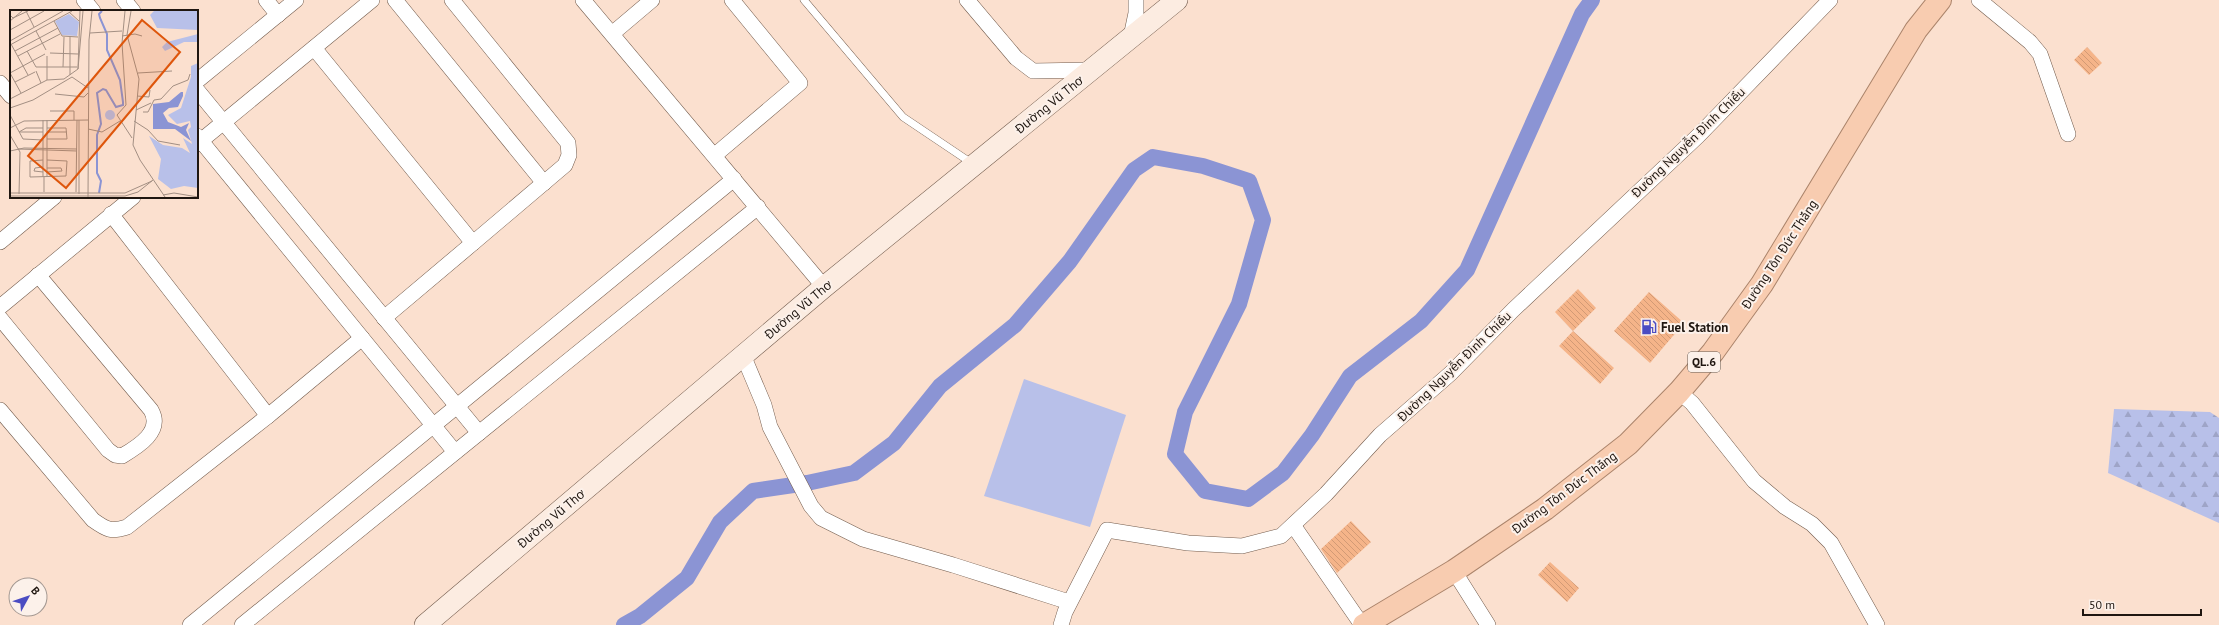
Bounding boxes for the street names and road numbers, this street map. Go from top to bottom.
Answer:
street label: Đường Vũ Thơ [1011,71,1087,138]
street label: Đường Nguyễn Đình Chiểu [1627,83,1749,202]
street label: Đường Tôn Đức Thắng [1737,196,1821,313]
street label: Đường Vũ Thơ [760,276,836,343]
street label: Đường Nguyễn Đình Chiểu [1393,307,1515,426]
road number: QL.6 [1688,352,1720,372]
street label: Đường Tôn Đức Thắng [1508,447,1620,538]
street label: Đường Vũ Thơ [513,485,589,552]

